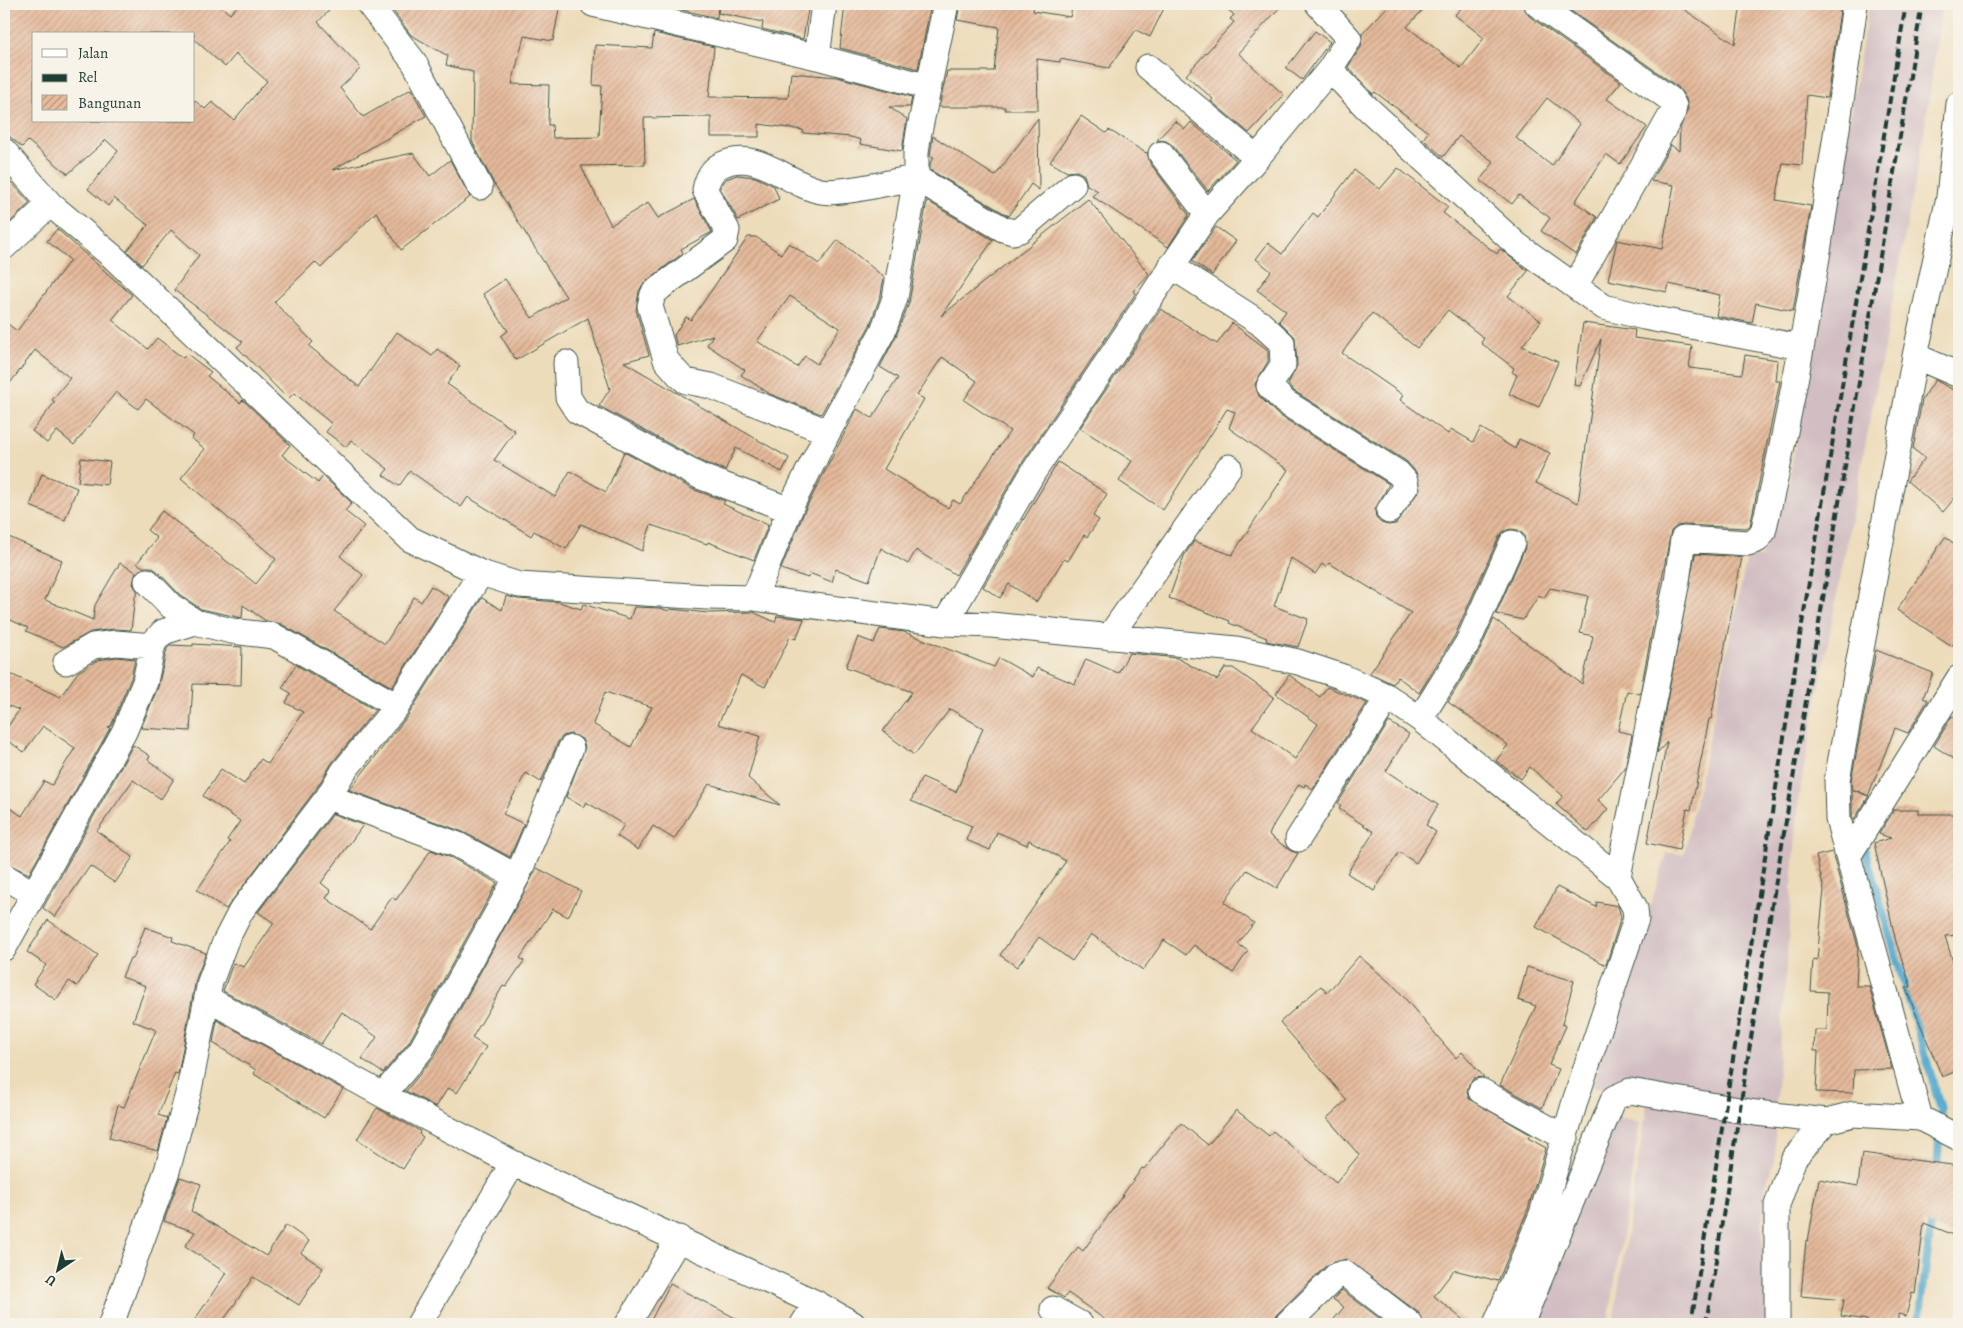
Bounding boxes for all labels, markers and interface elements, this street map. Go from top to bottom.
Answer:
legend [32,32,195,122]
text: Jalan [78,43,108,63]
text: Rel [78,67,97,87]
text: Bangunan [78,93,141,113]
north arrow [32,1246,82,1296]
text: U [42,1270,60,1291]

